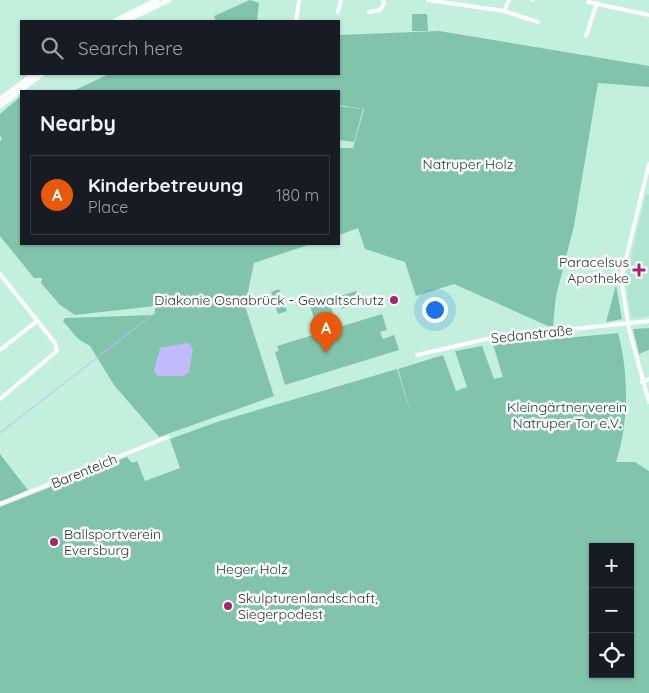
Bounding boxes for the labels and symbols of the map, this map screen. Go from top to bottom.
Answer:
park label: Natruper Holz [423,155,514,173]
place label: Paracelsus Apotheke [559,253,629,287]
marker: Paracelsus Apotheke [633,264,645,276]
place label: Diakonie Osnabrück - Gewaltschutz [154,291,384,309]
marker: Diakonie Osnabrück - Gewaltschutz [388,294,400,306]
your location [422,297,448,323]
pin: A [310,312,342,353]
street label: Sedanstraße [490,321,574,347]
park label: Kleingärtnerverein Natruper Tor e.V. [507,398,627,432]
street label: Barenteich [48,450,120,492]
place label: Ballsportverein Eversburg [64,525,161,559]
marker: Ballsportverein Eversburg [48,536,60,548]
park label: Heger Holz [216,560,288,578]
place label: Skulpturenlandschaft, Siegerpodest [238,589,378,623]
marker: Skulpturenlandschaft, Siegerpodest [222,600,234,612]

